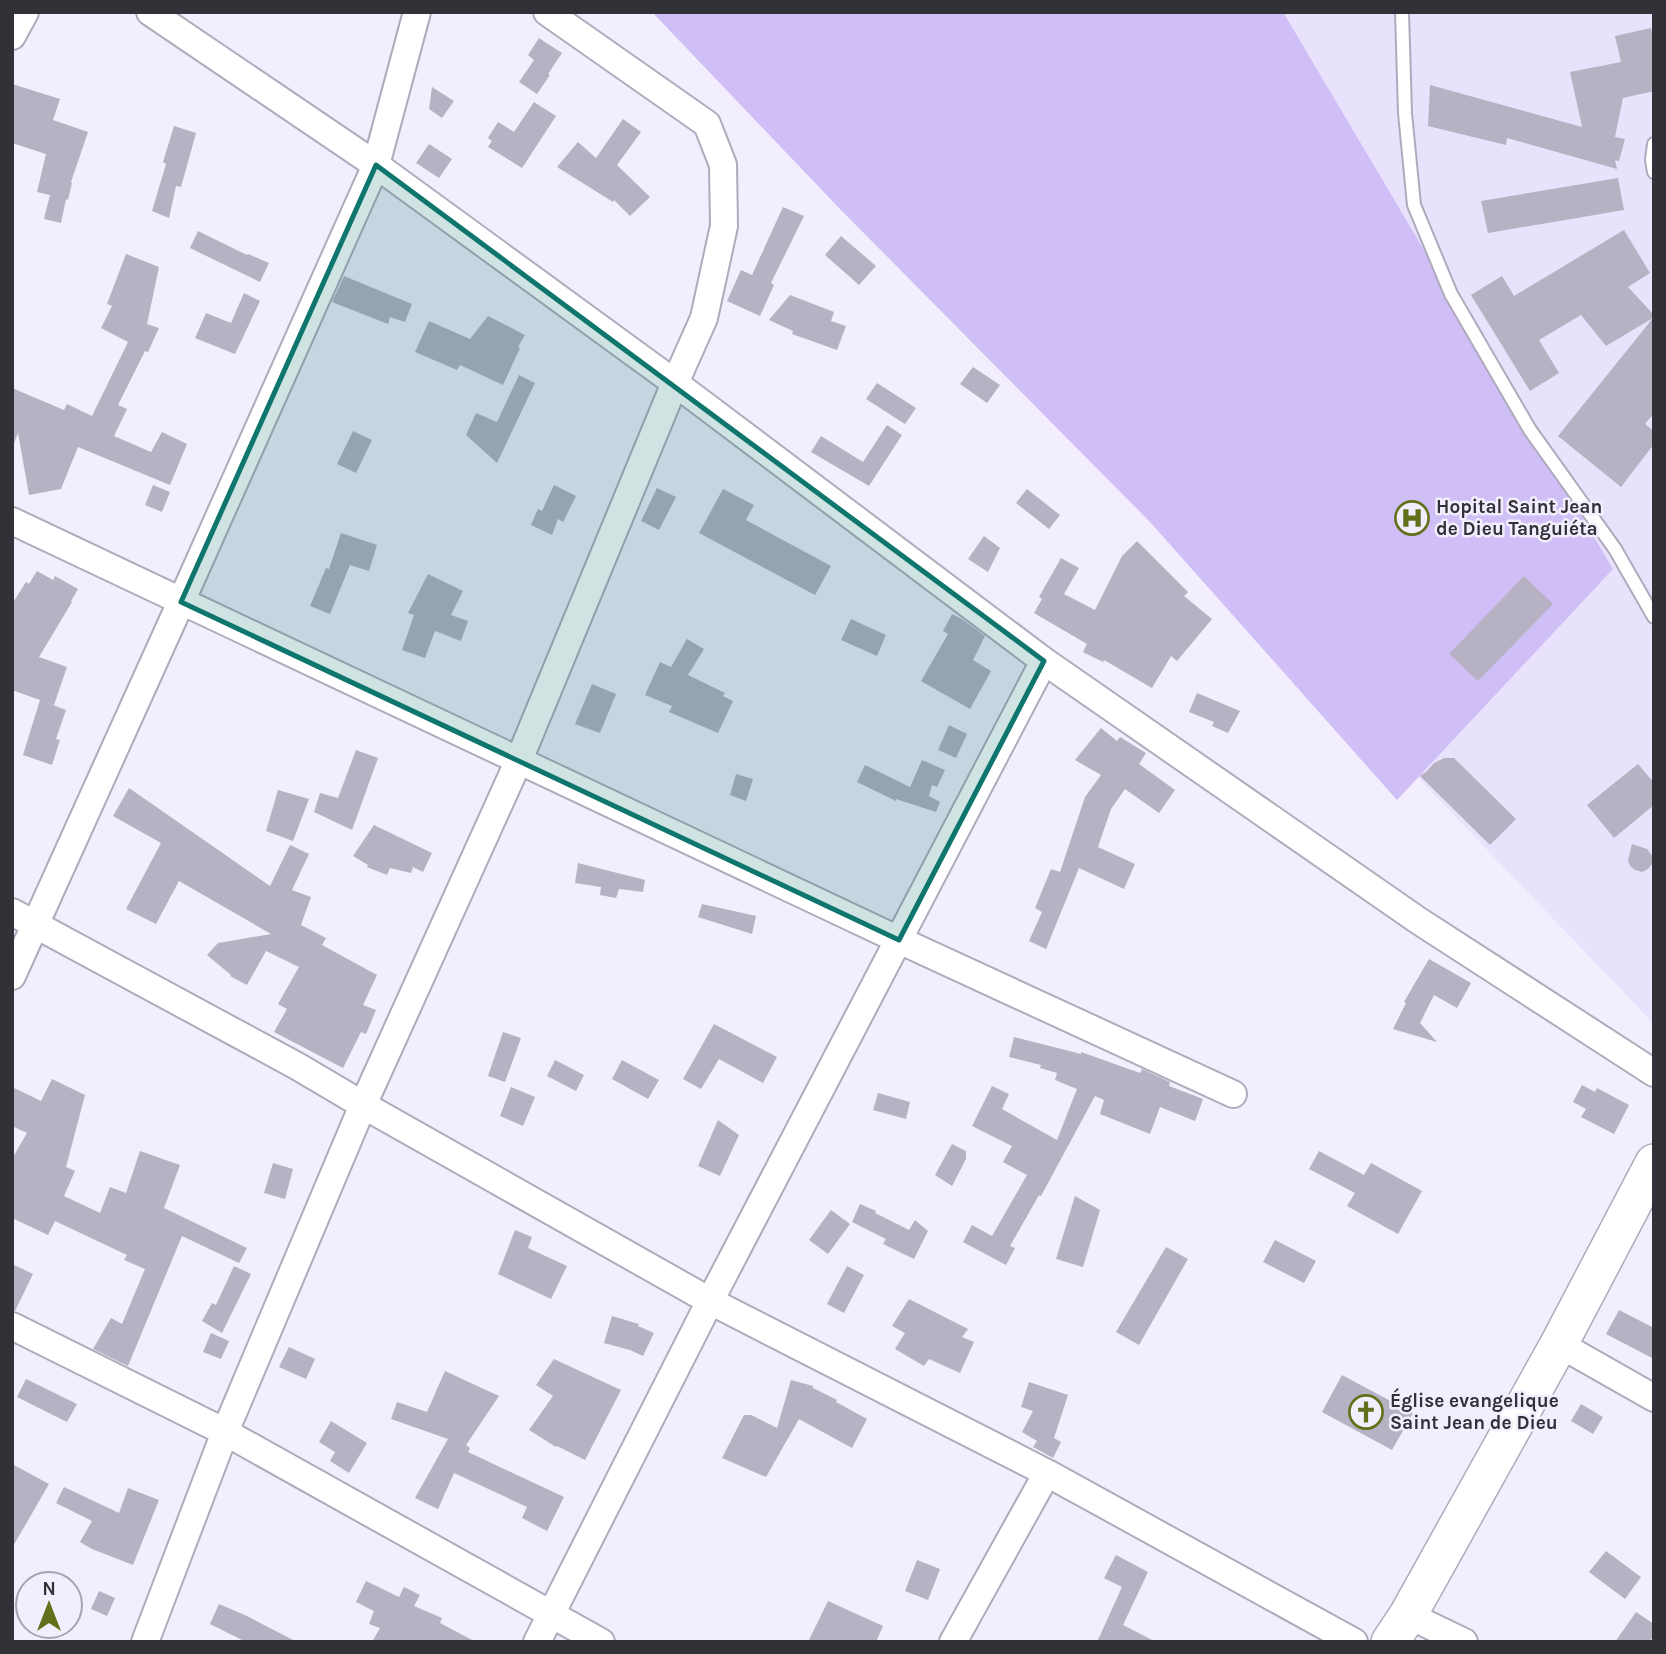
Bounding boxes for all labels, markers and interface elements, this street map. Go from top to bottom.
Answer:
place label: Hopital Saint Jean de Dieu Tanguiéta [1436,496,1602,540]
hospital icon: Hopital Saint Jean de Dieu Tanguiéta [1393,499,1431,537]
place label: Église evangelique Saint Jean de Dieu [1390,1387,1559,1434]
church icon: Église evangelique Saint Jean de Dieu [1347,1393,1385,1431]
north arrow [14,1570,84,1640]
text: N [42,1578,56,1600]

